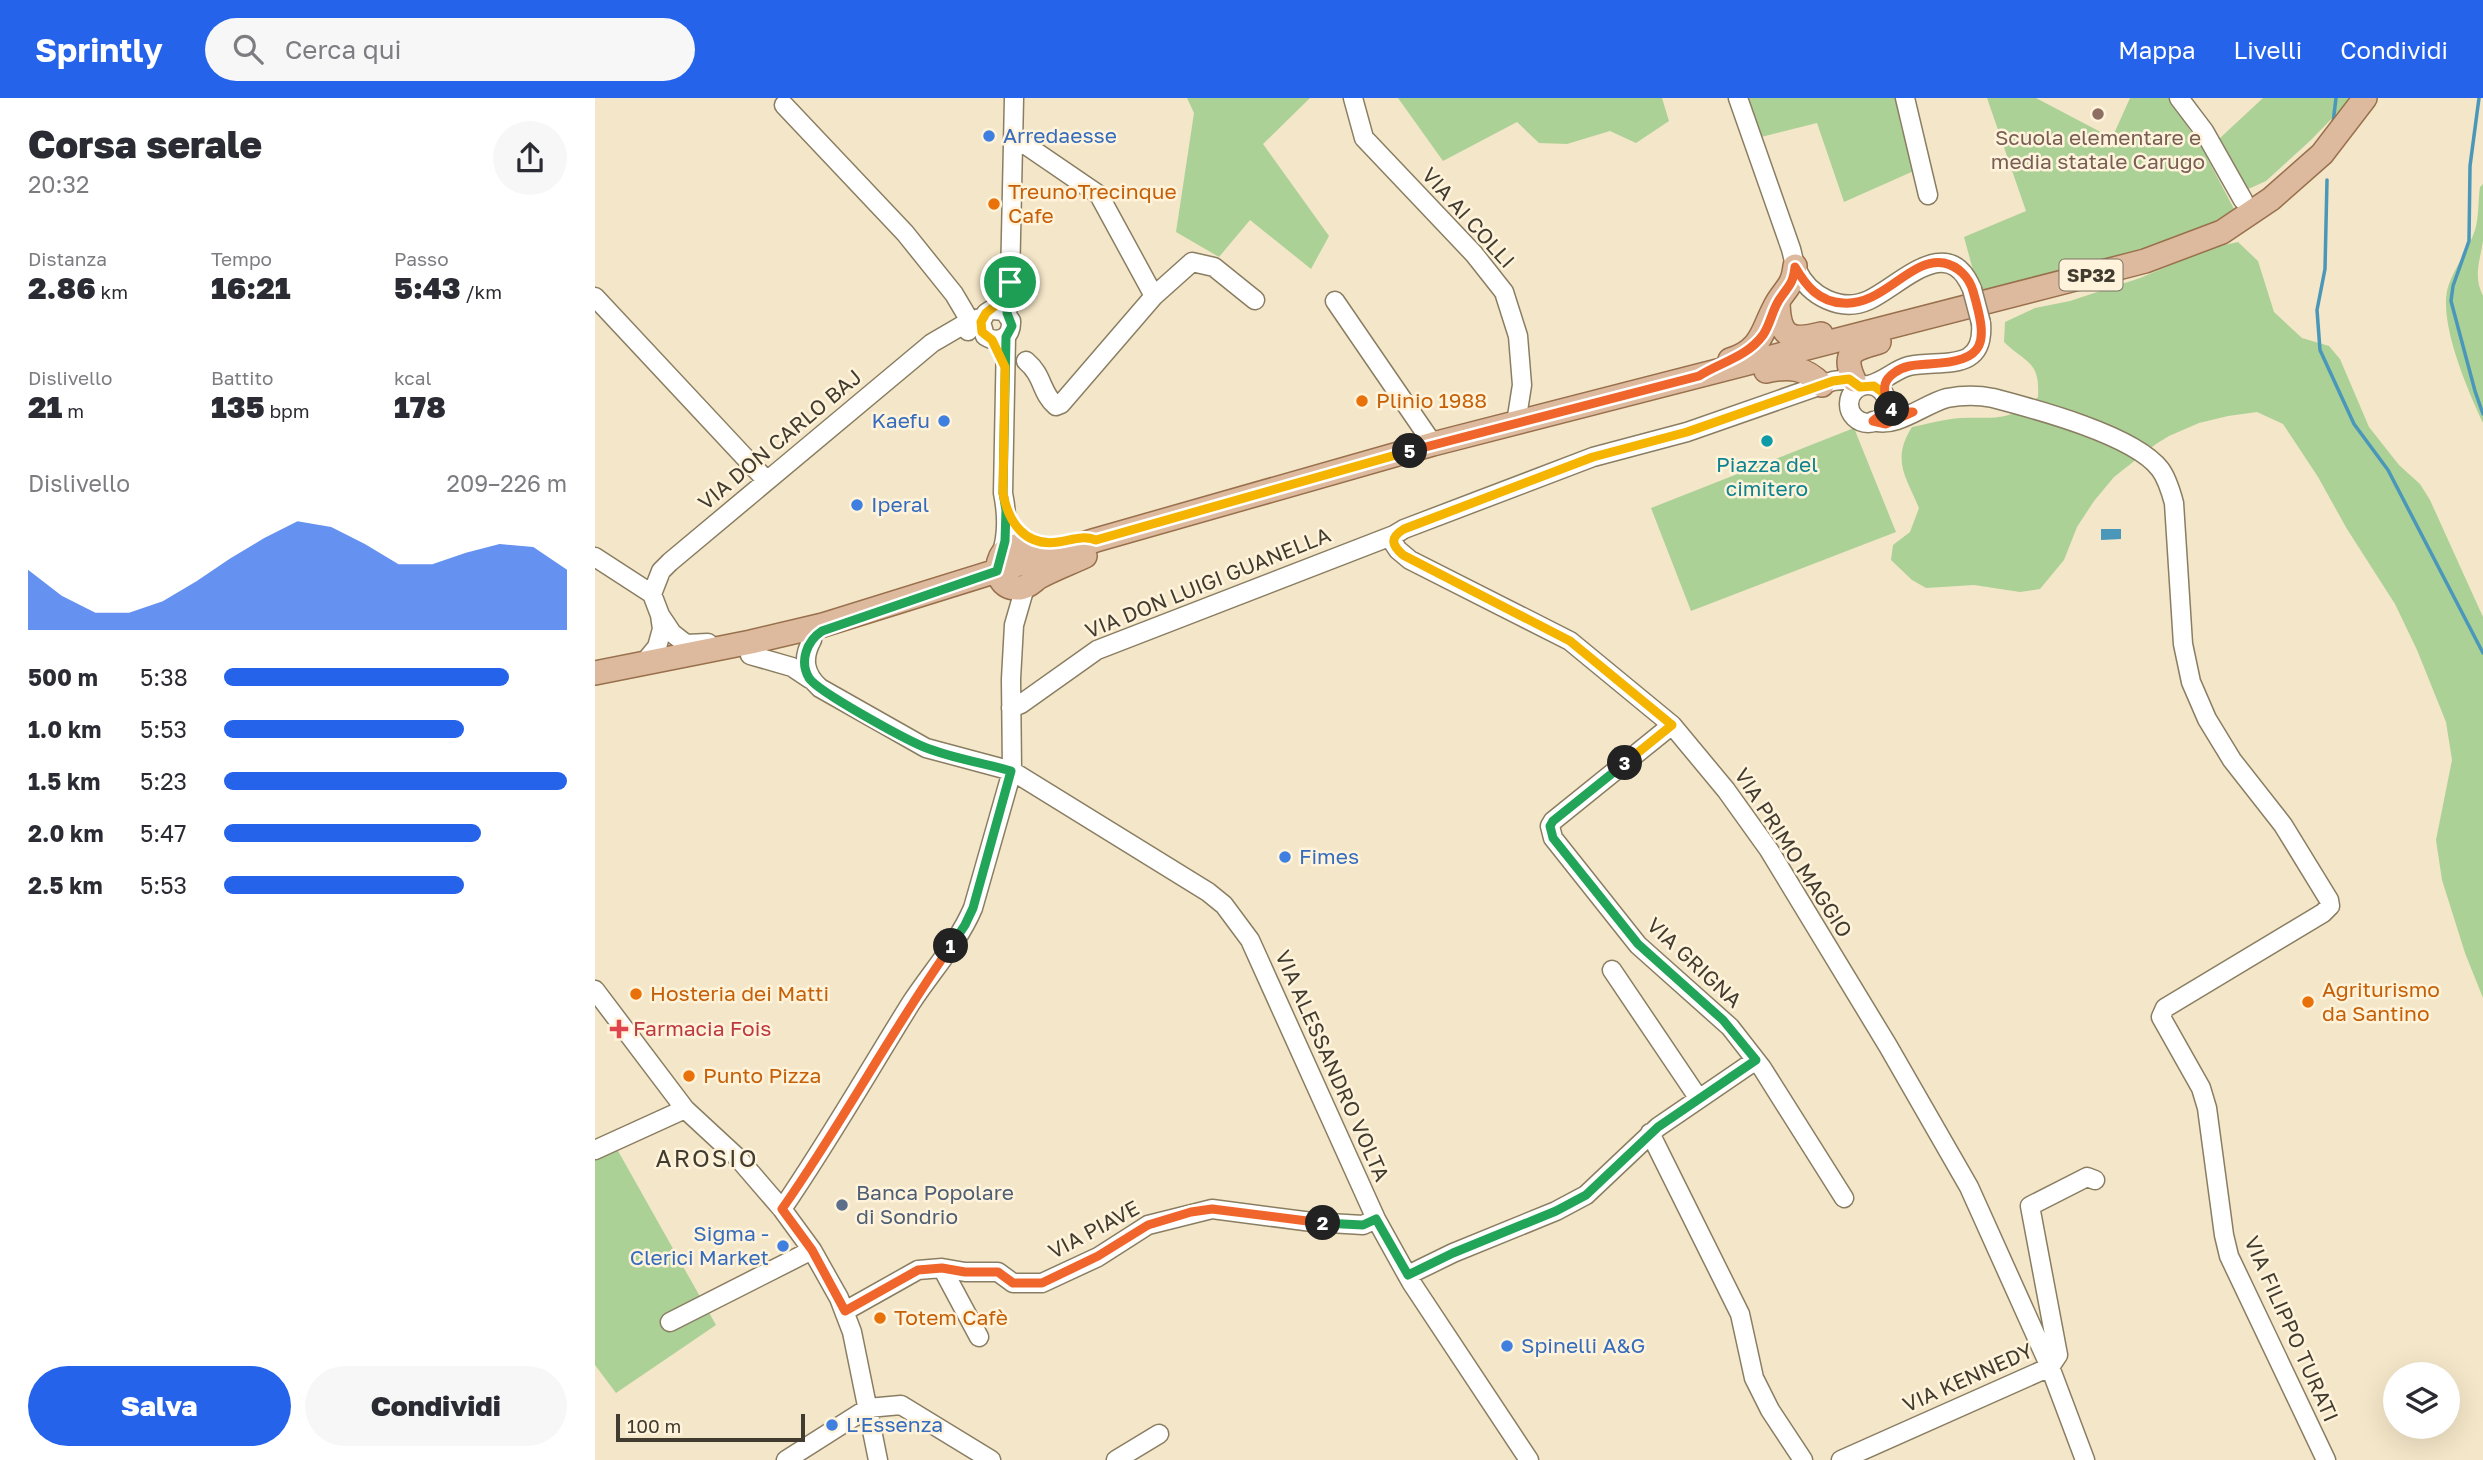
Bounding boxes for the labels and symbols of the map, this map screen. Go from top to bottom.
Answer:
marker: Scuola elementare e media statale Carugo [2090,106,2106,122]
place label: Arredaesse [1003,122,1117,148]
place label: Scuola elementare e media statale Carugo [1991,124,2205,174]
marker: Arredaesse [981,128,997,144]
street label: VIA AI COLLI [1417,162,1521,273]
place label: TreunoTrecinque Cafe [1008,178,1177,228]
marker: TreunoTrecinque Cafe [986,196,1002,212]
pin [980,252,1040,312]
road number: SP32 [2059,260,2123,290]
street label: VIA DON CARLO BAJ [692,363,866,515]
place label: Plinio 1988 [1376,387,1487,413]
pin: 4 [1875,392,1909,426]
marker: Plinio 1988 [1354,393,1370,409]
place label: Kaefu [872,407,930,433]
marker: Kaefu [936,413,952,429]
marker: Piazza del cimitero [1759,433,1775,449]
pin: 5 [1393,434,1427,468]
place label: Piazza del cimitero [1716,451,1818,501]
place label: Iperal [871,491,929,517]
marker: Iperal [849,497,865,513]
street label: VIA DON LUIGI GUANELLA [1081,521,1334,643]
pin: 3 [1607,746,1643,780]
street label: VIA PRIMO MAGGIO [1729,763,1858,942]
place label: Fimes [1299,843,1359,869]
marker: Fimes [1277,849,1293,865]
street label: VIA GRIGNA [1642,912,1748,1013]
pin: 1 [933,928,969,964]
street label: VIA ALESSANDRO VOLTA [1270,946,1396,1185]
place label: Agriturismo da Santino [2322,976,2440,1026]
place label: Hosteria dei Matti [650,980,829,1006]
marker: Hosteria dei Matti [628,986,644,1002]
marker: Agriturismo da Santino [2300,994,2316,1010]
place label: Farmacia Fois [633,1015,771,1041]
marker: Farmacia Fois [611,1021,627,1037]
place label: Punto Pizza [703,1062,821,1088]
marker: Punto Pizza [681,1068,697,1084]
district label: AROSIO [656,1143,758,1172]
place label: Banca Popolare di Sondrio [856,1179,1014,1229]
street label: VIA PIAVE [1044,1194,1144,1264]
marker: Banca Popolare di Sondrio [834,1197,850,1213]
pin: 2 [1305,1206,1341,1240]
place label: Sigma - Clerici Market [630,1220,769,1270]
street label: VIA FILIPPO TURATI [2239,1232,2345,1425]
marker: Sigma - Clerici Market [775,1238,791,1254]
place label: Totem Cafè [894,1304,1008,1330]
marker: Totem Cafè [872,1310,888,1326]
place label: Spinelli A&G [1521,1332,1645,1358]
street label: VIA KENNEDY [1899,1337,2037,1417]
marker: Spinelli A&G [1499,1338,1515,1354]
scale bar [616,1411,805,1443]
place label: L'Essenza [846,1411,943,1437]
marker: L'Essenza [824,1417,840,1433]

